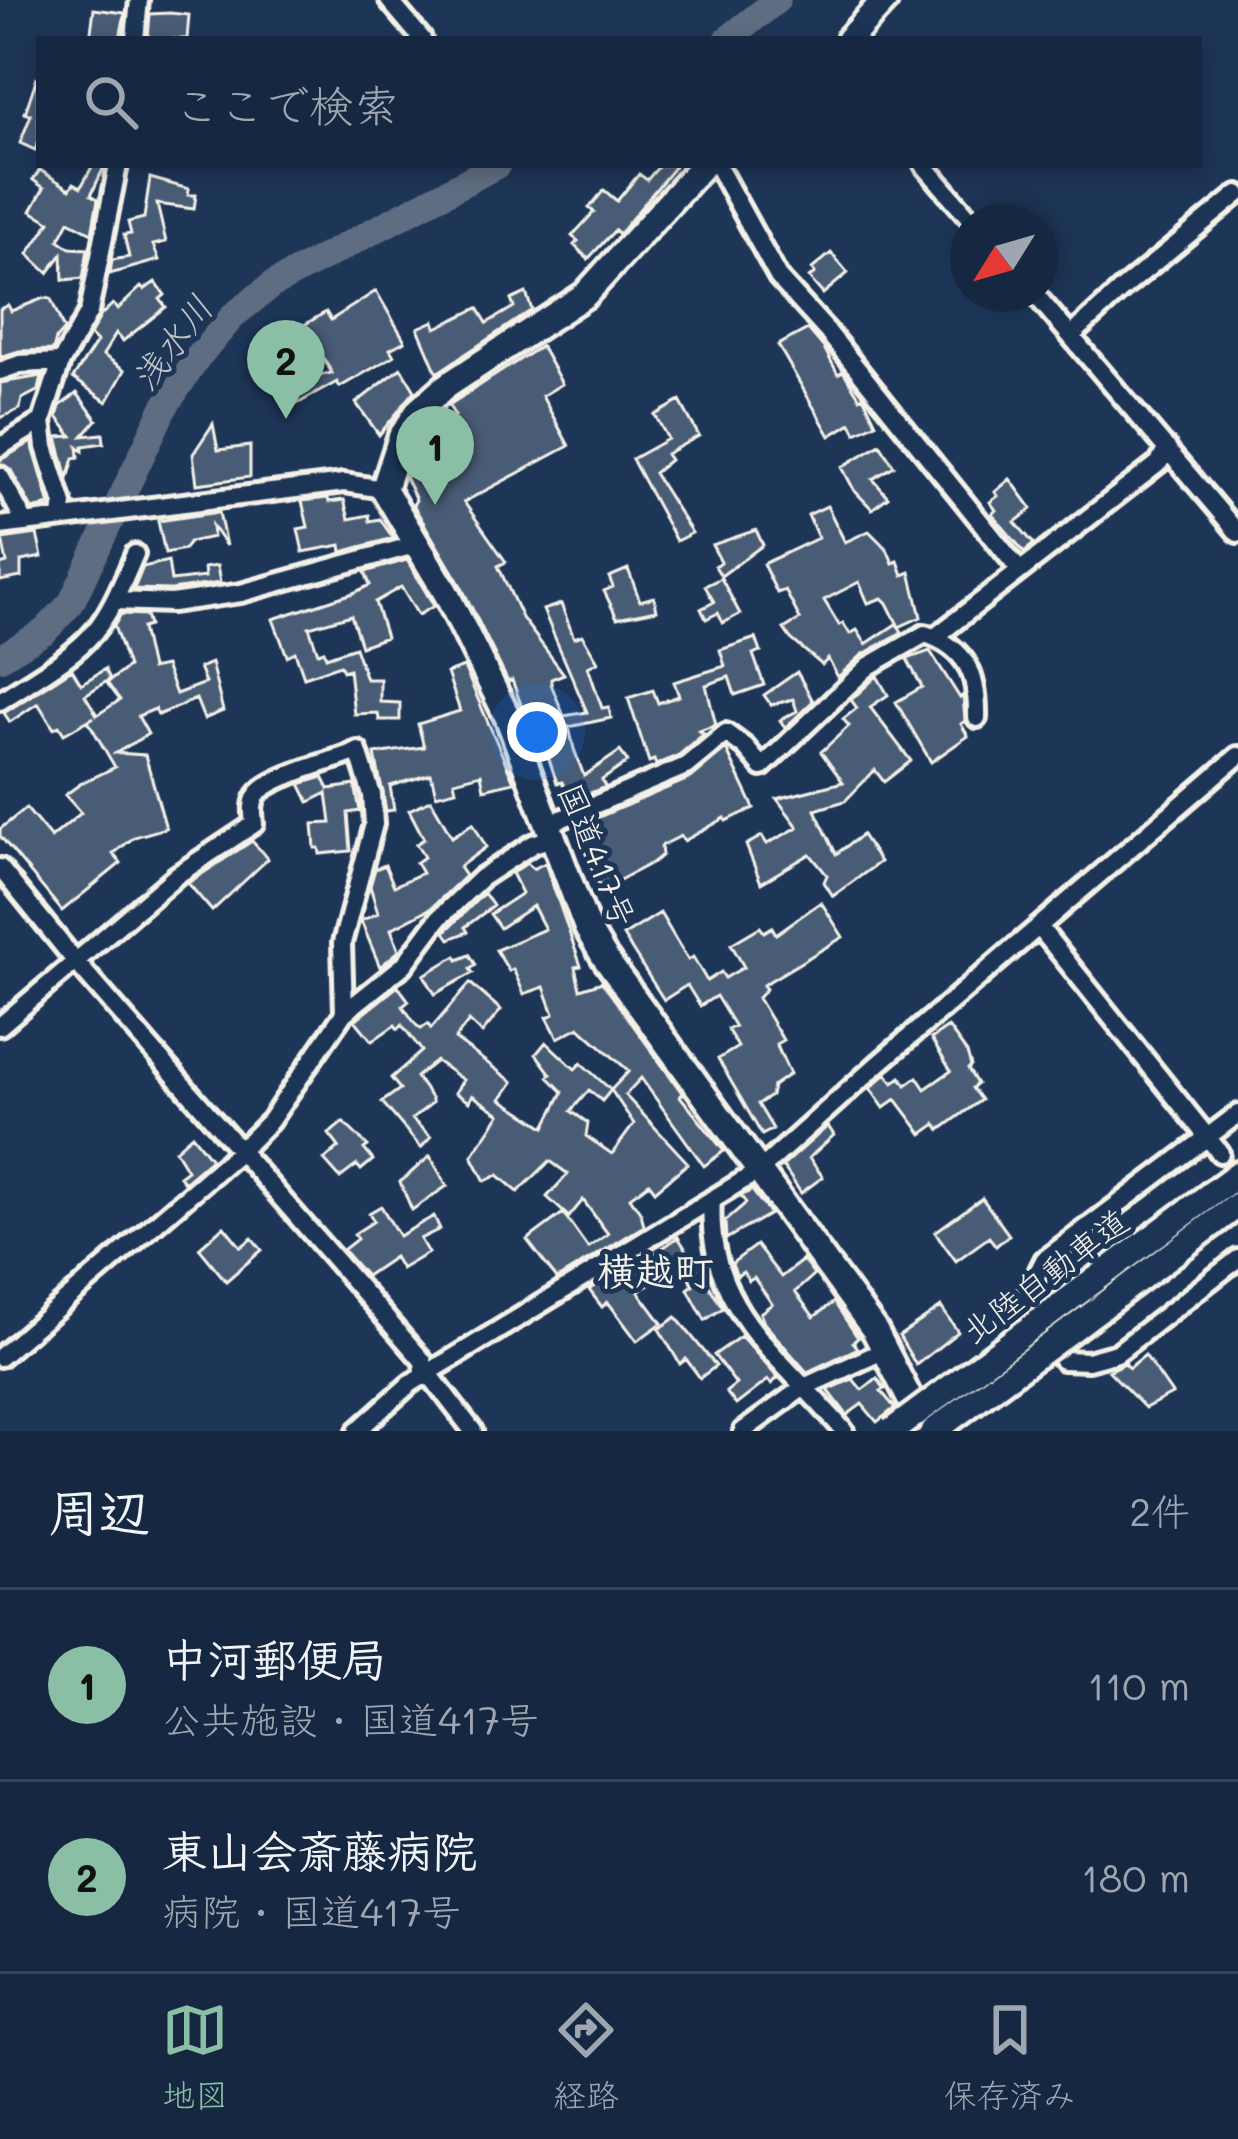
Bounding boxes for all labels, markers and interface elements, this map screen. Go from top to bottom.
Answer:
search box [36,36,1202,168]
icon: search [78,69,144,135]
text: ここで検索 [174,75,399,133]
north arrow [950,204,1058,312]
water label: 浅水川 [120,285,222,399]
pin: 2 [247,320,325,419]
pin: 1 [396,406,474,505]
your location [507,702,567,762]
street label: 国道417号 [550,776,647,933]
street label: 北陸自動車道 [952,1198,1136,1352]
district label: 横越町 [596,1244,714,1295]
text: 周辺 [48,1477,150,1544]
text: 2件 [1129,1485,1190,1536]
text: 中河郵便局 [162,1629,387,1687]
text: 1 [78,1659,96,1710]
text: 110 m [1088,1659,1190,1710]
text: 公共施設 · 国道417号 [162,1693,539,1744]
text: 東山会斎藤病院 [162,1821,477,1879]
text: 2 [76,1851,98,1902]
text: 180 m [1081,1851,1190,1902]
text: 病院 · 国道417号 [162,1885,461,1936]
tab: 地図 [162,1997,228,2117]
tab: 経路 [553,1997,619,2117]
tab: 保存済み [944,1997,1076,2117]

